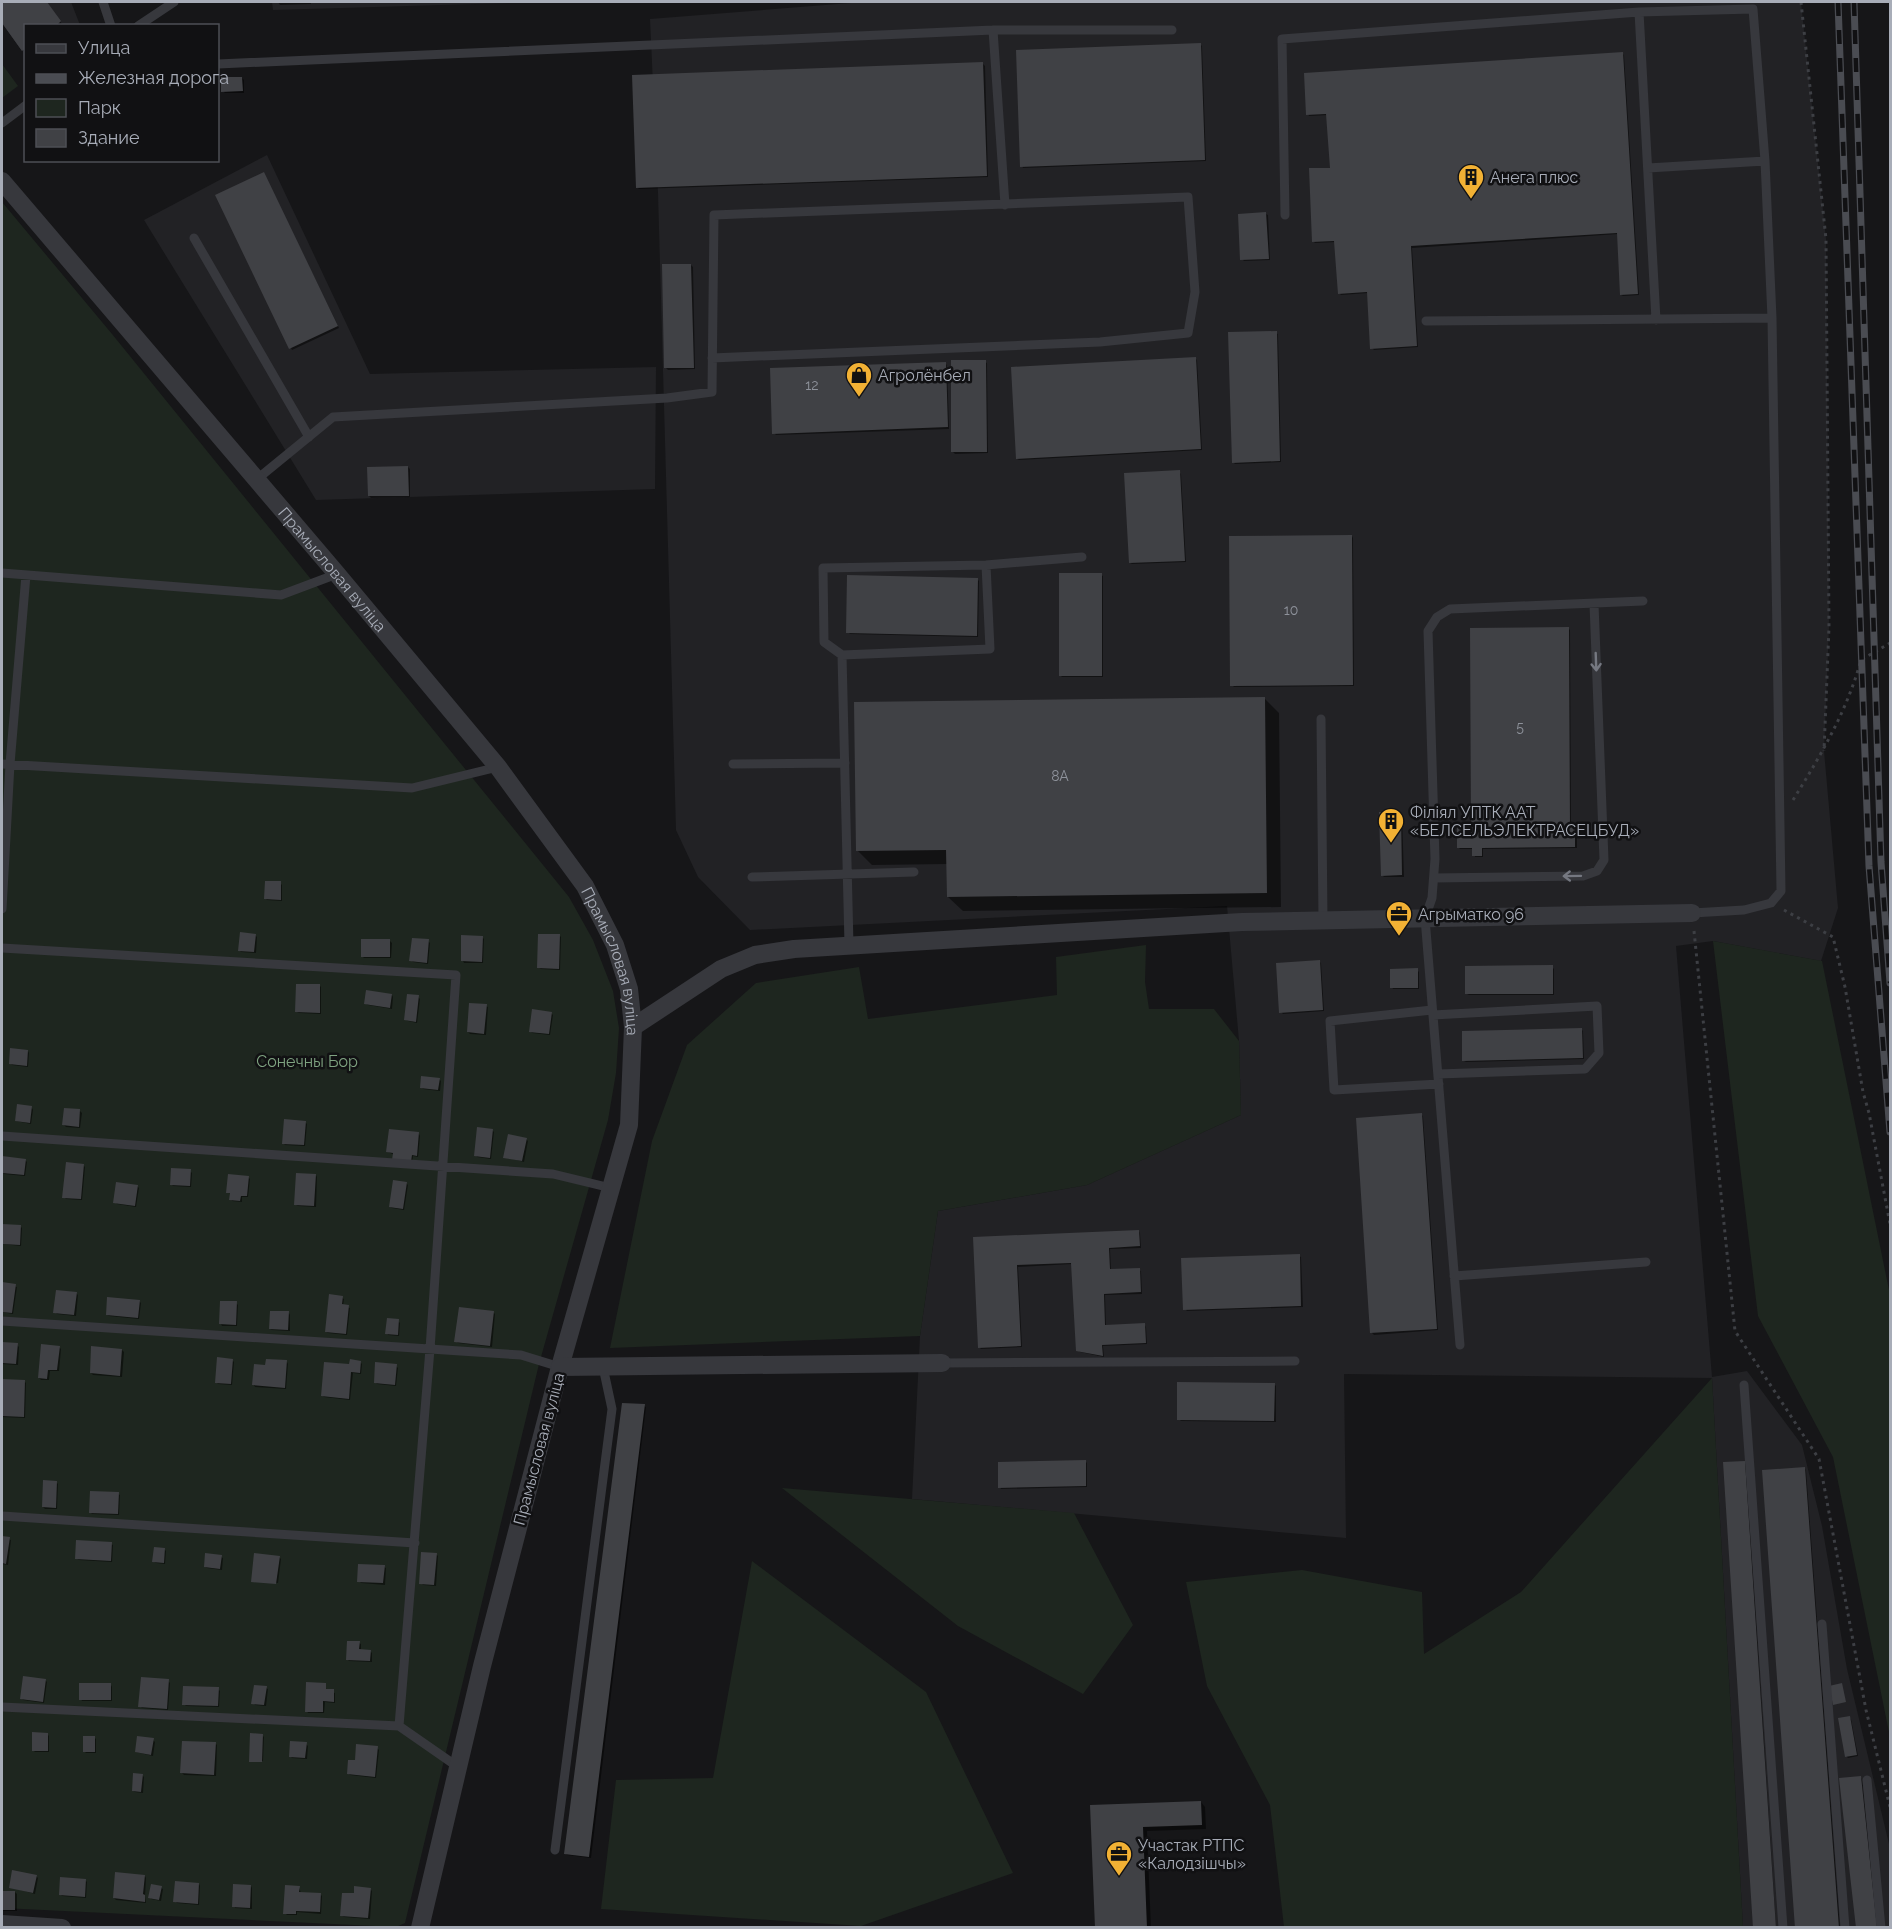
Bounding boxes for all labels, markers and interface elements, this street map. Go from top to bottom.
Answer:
legend [24,24,219,162]
text: Улица [78,37,130,58]
text: Железная дорога [78,67,229,88]
text: Парк [78,97,121,118]
text: Здание [78,127,140,148]
building icon: Анега плюс [1456,162,1486,200]
place label: Анега плюс [1490,168,1578,187]
shop icon: Агролёнбел [844,360,874,398]
place label: Агролёнбел [878,366,971,385]
house number: 12 [805,377,819,393]
street label: Прамысловая вуліца [275,503,391,635]
house number: 10 [1284,602,1298,618]
one-way arrow [1591,652,1602,672]
house number: 5 [1516,719,1524,735]
house number: 8А [1051,768,1069,784]
place label: Філіял УПТК ААТ «БЕЛСЕЛЬЭЛЕКТРАСЕЦБУД» [1410,803,1639,840]
building icon: Філіял УПТК ААТ «БЕЛСЕЛЬЭЛЕКТРАСЕЦБУД» [1376,806,1406,844]
one-way arrow [1562,870,1582,882]
street label: Прамысловая вуліца [578,884,642,1036]
office icon: Агрыматко 96 [1384,899,1414,937]
place label: Агрыматко 96 [1418,905,1524,924]
park label: Сонечны Бор [256,1052,358,1071]
street label: Прамысловая вуліца [510,1371,568,1527]
place label: Участак РТПС «Калодзішчы» [1138,1836,1246,1873]
office icon: Участак РТПС «Калодзішчы» [1104,1839,1134,1877]

